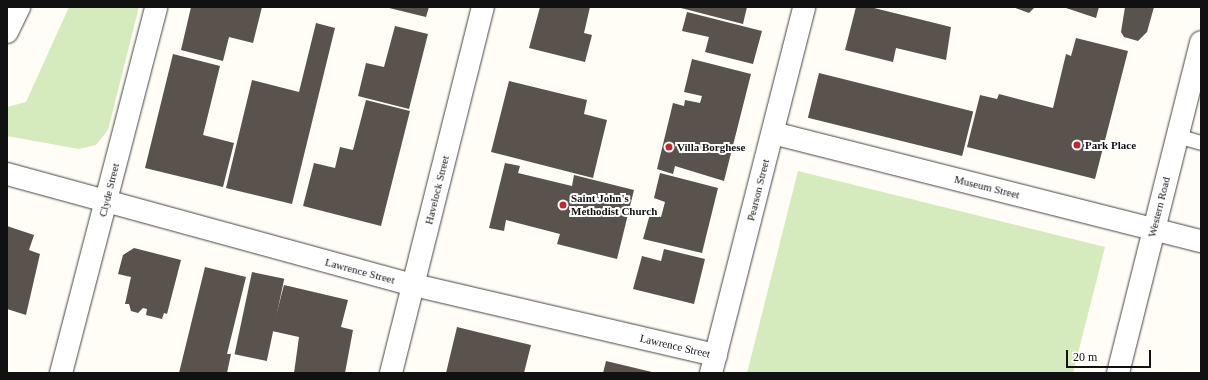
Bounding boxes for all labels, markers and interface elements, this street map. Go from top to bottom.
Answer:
place label: Park Place [1085,138,1136,152]
place label: Villa Borghese [677,140,745,154]
marker: Park Place [1072,140,1082,150]
marker: Villa Borghese [664,142,674,152]
street label: Havelock Street [422,154,452,226]
street label: Pearson Street [744,158,772,222]
street label: Clyde Street [96,162,122,218]
street label: Museum Street [953,173,1021,201]
street label: Western Road [1145,175,1173,239]
place label: Saint John's Methodist Church [571,192,657,218]
marker: Saint John's Methodist Church [558,200,568,210]
street label: Lawrence Street [324,255,396,287]
street label: Lawrence Street [639,331,711,361]
scale bar [1068,342,1153,368]
text: 20 m [1073,350,1097,364]

